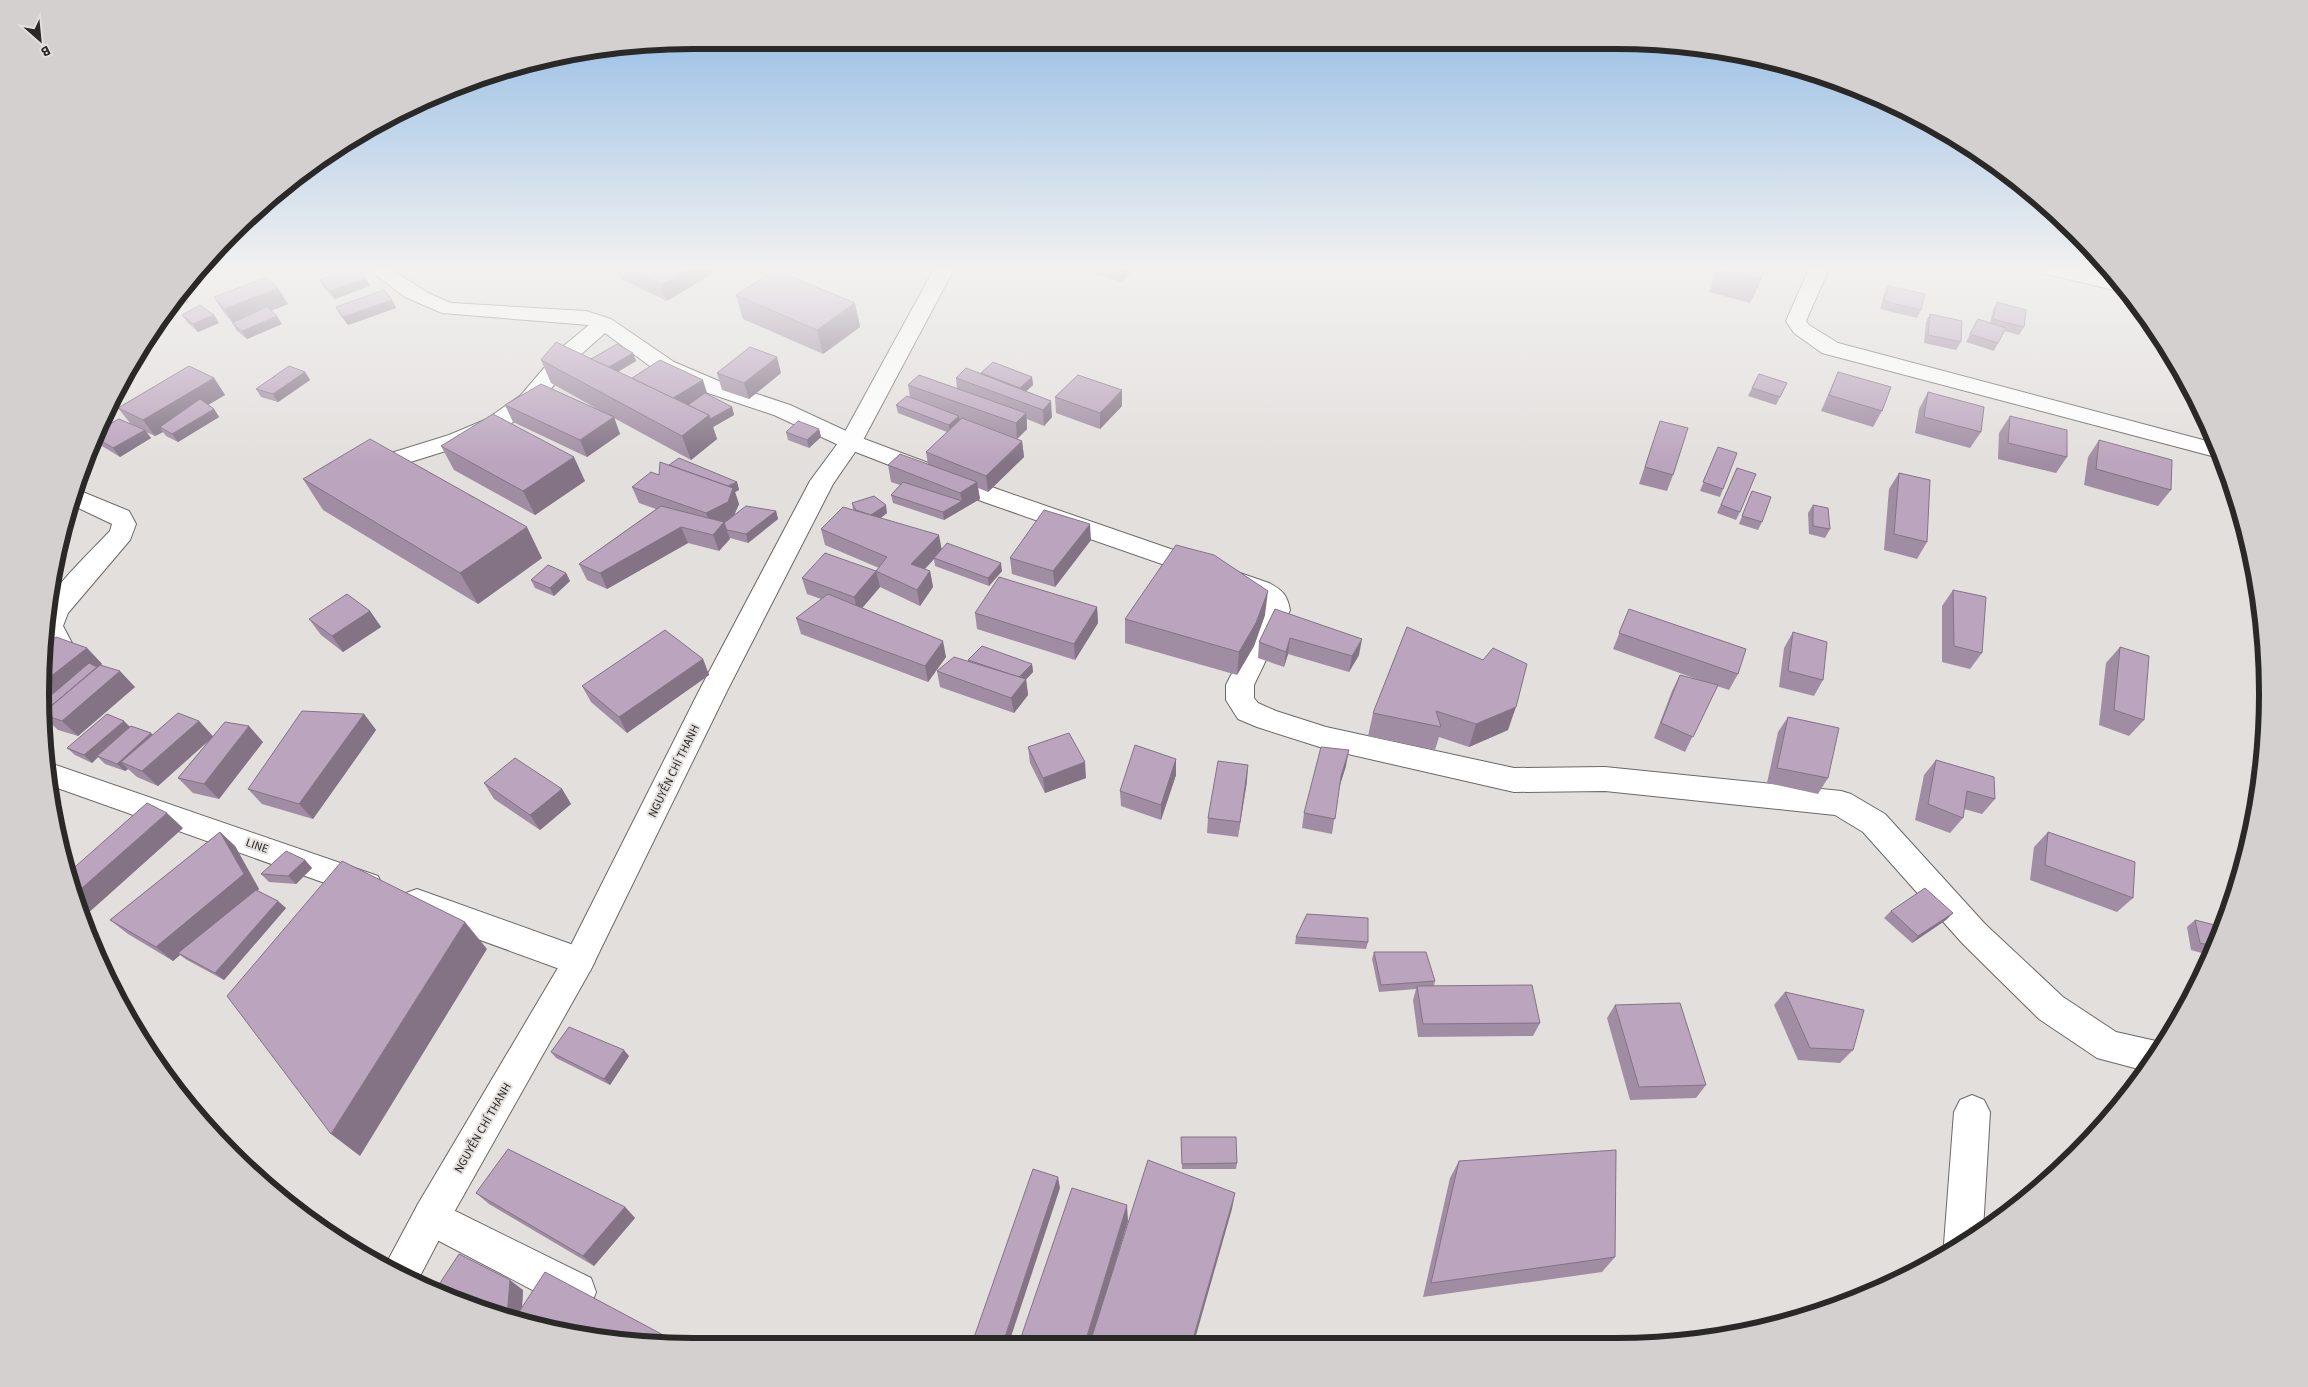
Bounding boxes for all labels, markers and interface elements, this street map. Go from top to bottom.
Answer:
north arrow [15,15,65,65]
text: B [37,40,54,62]
street label: NGUYỄN CHÍ THANH [644,722,704,820]
street label: LINE [243,834,271,858]
street label: NGUYỄN CHÍ THANH [450,1080,516,1176]

